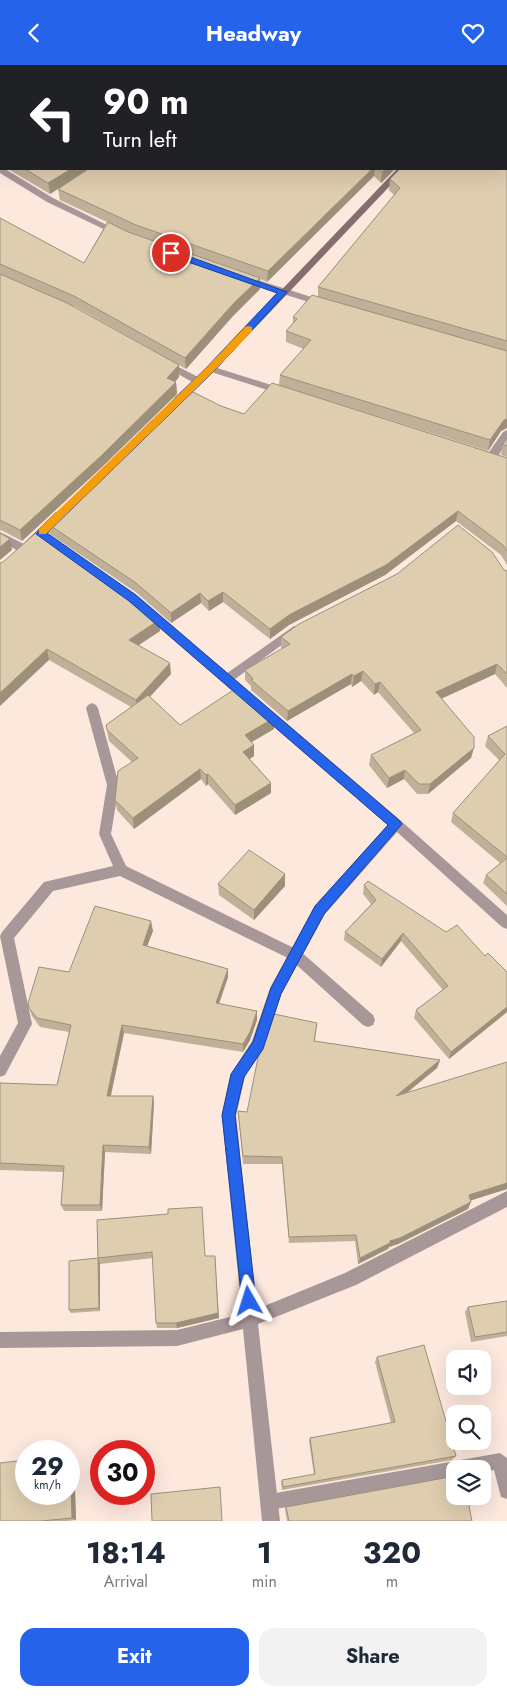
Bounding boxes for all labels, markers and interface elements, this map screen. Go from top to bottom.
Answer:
text: Headway [206,17,301,49]
icon: back [20,19,48,47]
icon: heart [459,19,487,47]
text: 90 m [103,77,189,127]
icon: left [20,85,85,150]
text: Turn left [103,123,177,155]
pin [150,232,192,274]
icon: arrive [157,239,185,267]
position arrow [222,1274,274,1326]
map controls [446,1350,491,1505]
button: sound [446,1350,491,1395]
button: search [446,1405,491,1450]
speed limit sign: 30 [90,1440,155,1505]
text: 29 [31,1448,64,1484]
button: layers [446,1460,491,1505]
text: km/h [34,1476,61,1494]
text: 18:14 [86,1531,166,1574]
text: 1 [257,1531,272,1574]
text: 320 [363,1531,421,1574]
text: Arrival [104,1570,148,1593]
text: min [252,1570,277,1593]
text: m [386,1570,398,1593]
button: Exit [20,1628,249,1686]
button: Share [259,1628,487,1686]

